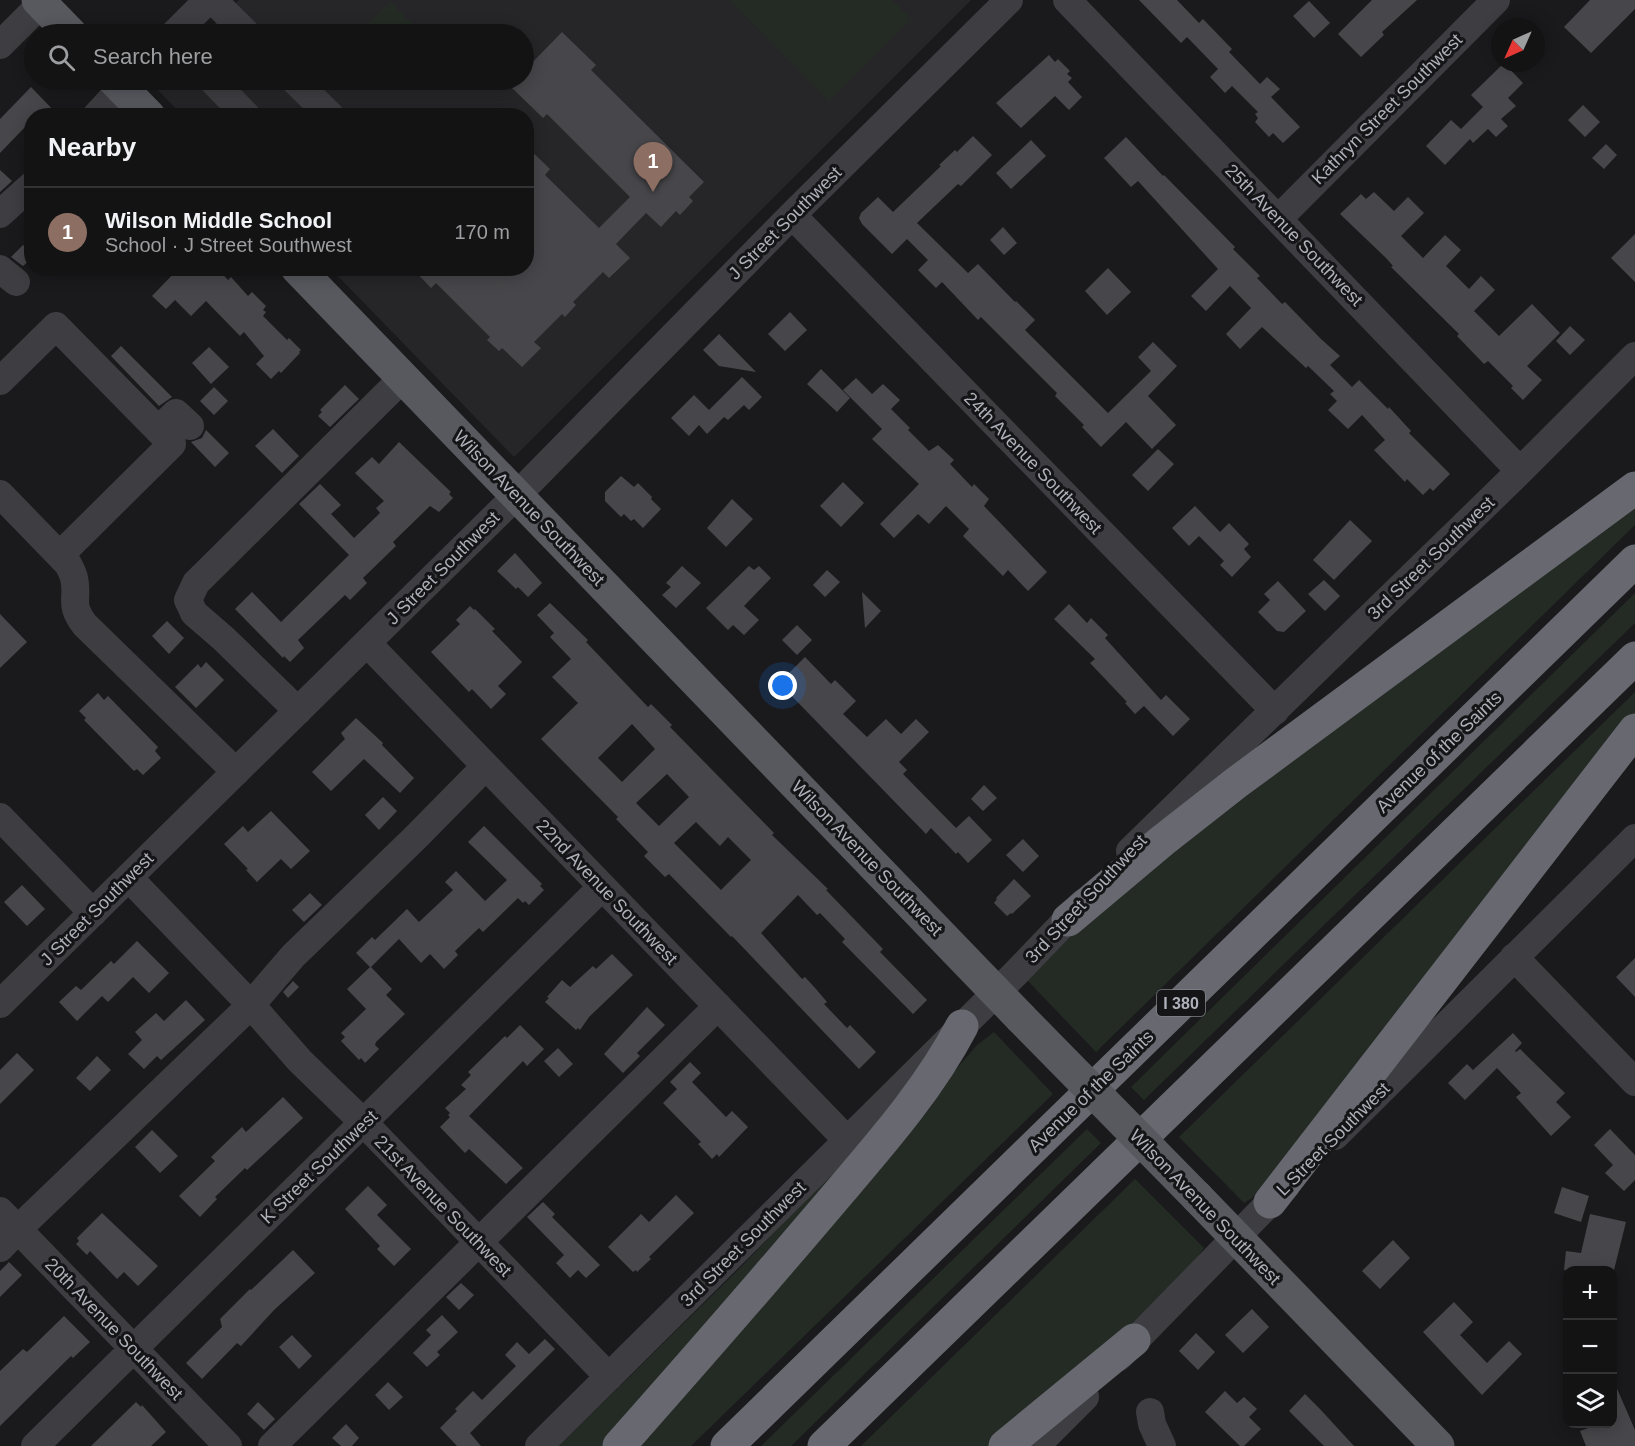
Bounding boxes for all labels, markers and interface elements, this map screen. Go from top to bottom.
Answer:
north arrow [1491,18,1545,72]
search box [24,24,534,90]
street label: Kathryn Street Southwest [1308,30,1466,188]
icon: search [45,41,78,74]
text: Search here [93,44,213,69]
text: Nearby [48,132,136,162]
pin: 1 [634,142,672,192]
street label: 25th Avenue Southwest [1221,160,1367,310]
street label: J Street Southwest [725,163,845,283]
text: Wilson Middle School [105,208,332,233]
text: 1 [62,221,73,243]
text: 170 m [454,221,510,243]
text: School · J Street Southwest [105,234,352,256]
street label: 24th Avenue Southwest [960,388,1106,538]
street label: Wilson Avenue Southwest [450,426,608,590]
street label: 3rd Street Southwest [1364,492,1498,624]
street label: J Street Southwest [383,508,503,628]
your location [768,671,797,700]
street label: Avenue of the Saints [1372,687,1506,817]
street label: Wilson Avenue Southwest [788,776,946,940]
street label: 22nd Avenue Southwest [532,815,682,969]
street label: 3rd Street Southwest [1021,831,1151,967]
street label: J Street Southwest [37,849,157,969]
road number: I 380 [1157,990,1205,1016]
street label: Avenue of the Saints [1024,1026,1158,1156]
street label: L Street Southwest [1272,1078,1394,1200]
street label: K Street Southwest [257,1106,381,1228]
street label: Wilson Avenue Southwest [1126,1125,1284,1289]
street label: 21st Avenue Southwest [371,1132,515,1280]
street label: 3rd Street Southwest [676,1177,810,1311]
street label: 20th Avenue Southwest [41,1254,187,1404]
map controls [1563,1266,1617,1428]
button: + [1563,1266,1617,1320]
button: − [1563,1320,1617,1374]
button: layers [1563,1374,1617,1428]

